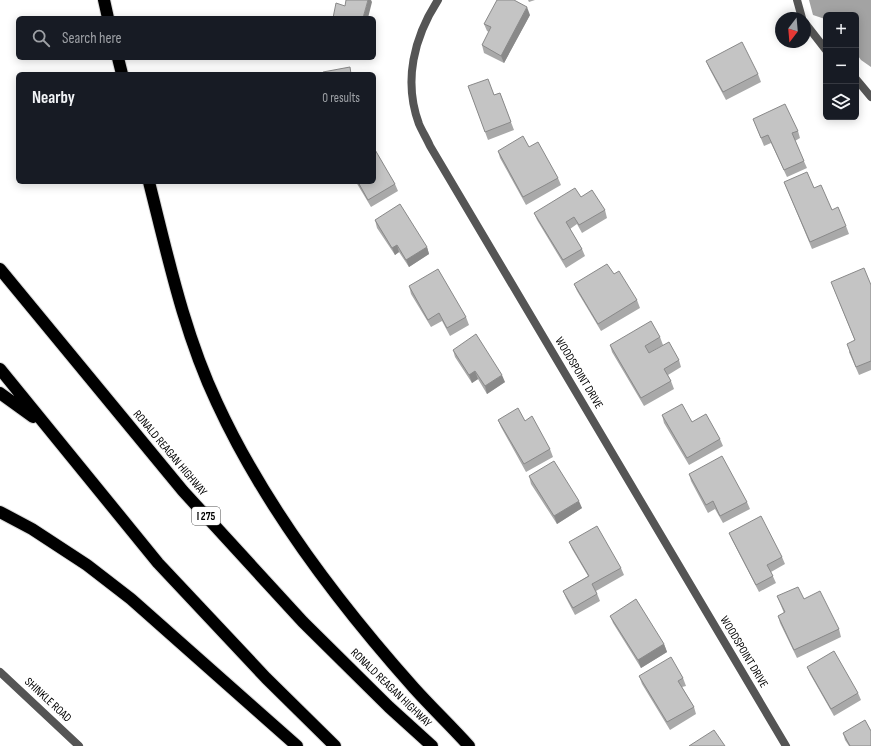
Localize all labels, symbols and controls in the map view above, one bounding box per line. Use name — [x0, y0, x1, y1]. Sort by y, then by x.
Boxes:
north arrow — [775, 12, 811, 48]
map controls — [823, 12, 859, 120]
button: + — [823, 12, 859, 48]
search box — [16, 16, 376, 60]
icon: search — [30, 27, 52, 49]
text: Search here — [62, 29, 122, 48]
button: − — [823, 48, 859, 84]
button: layers — [823, 84, 859, 120]
text: Nearby — [32, 88, 75, 108]
text: 0 results — [322, 90, 360, 106]
street label: WOODSPOINT DRIVE — [552, 334, 606, 412]
street label: RONALD REAGAN HIGHWAY — [130, 407, 210, 499]
road number: I 275 — [192, 507, 220, 525]
street label: WOODSPOINT DRIVE — [717, 613, 771, 691]
street label: RONALD REAGAN HIGHWAY — [347, 645, 435, 731]
street label: SHINKLE ROAD — [21, 674, 75, 726]

